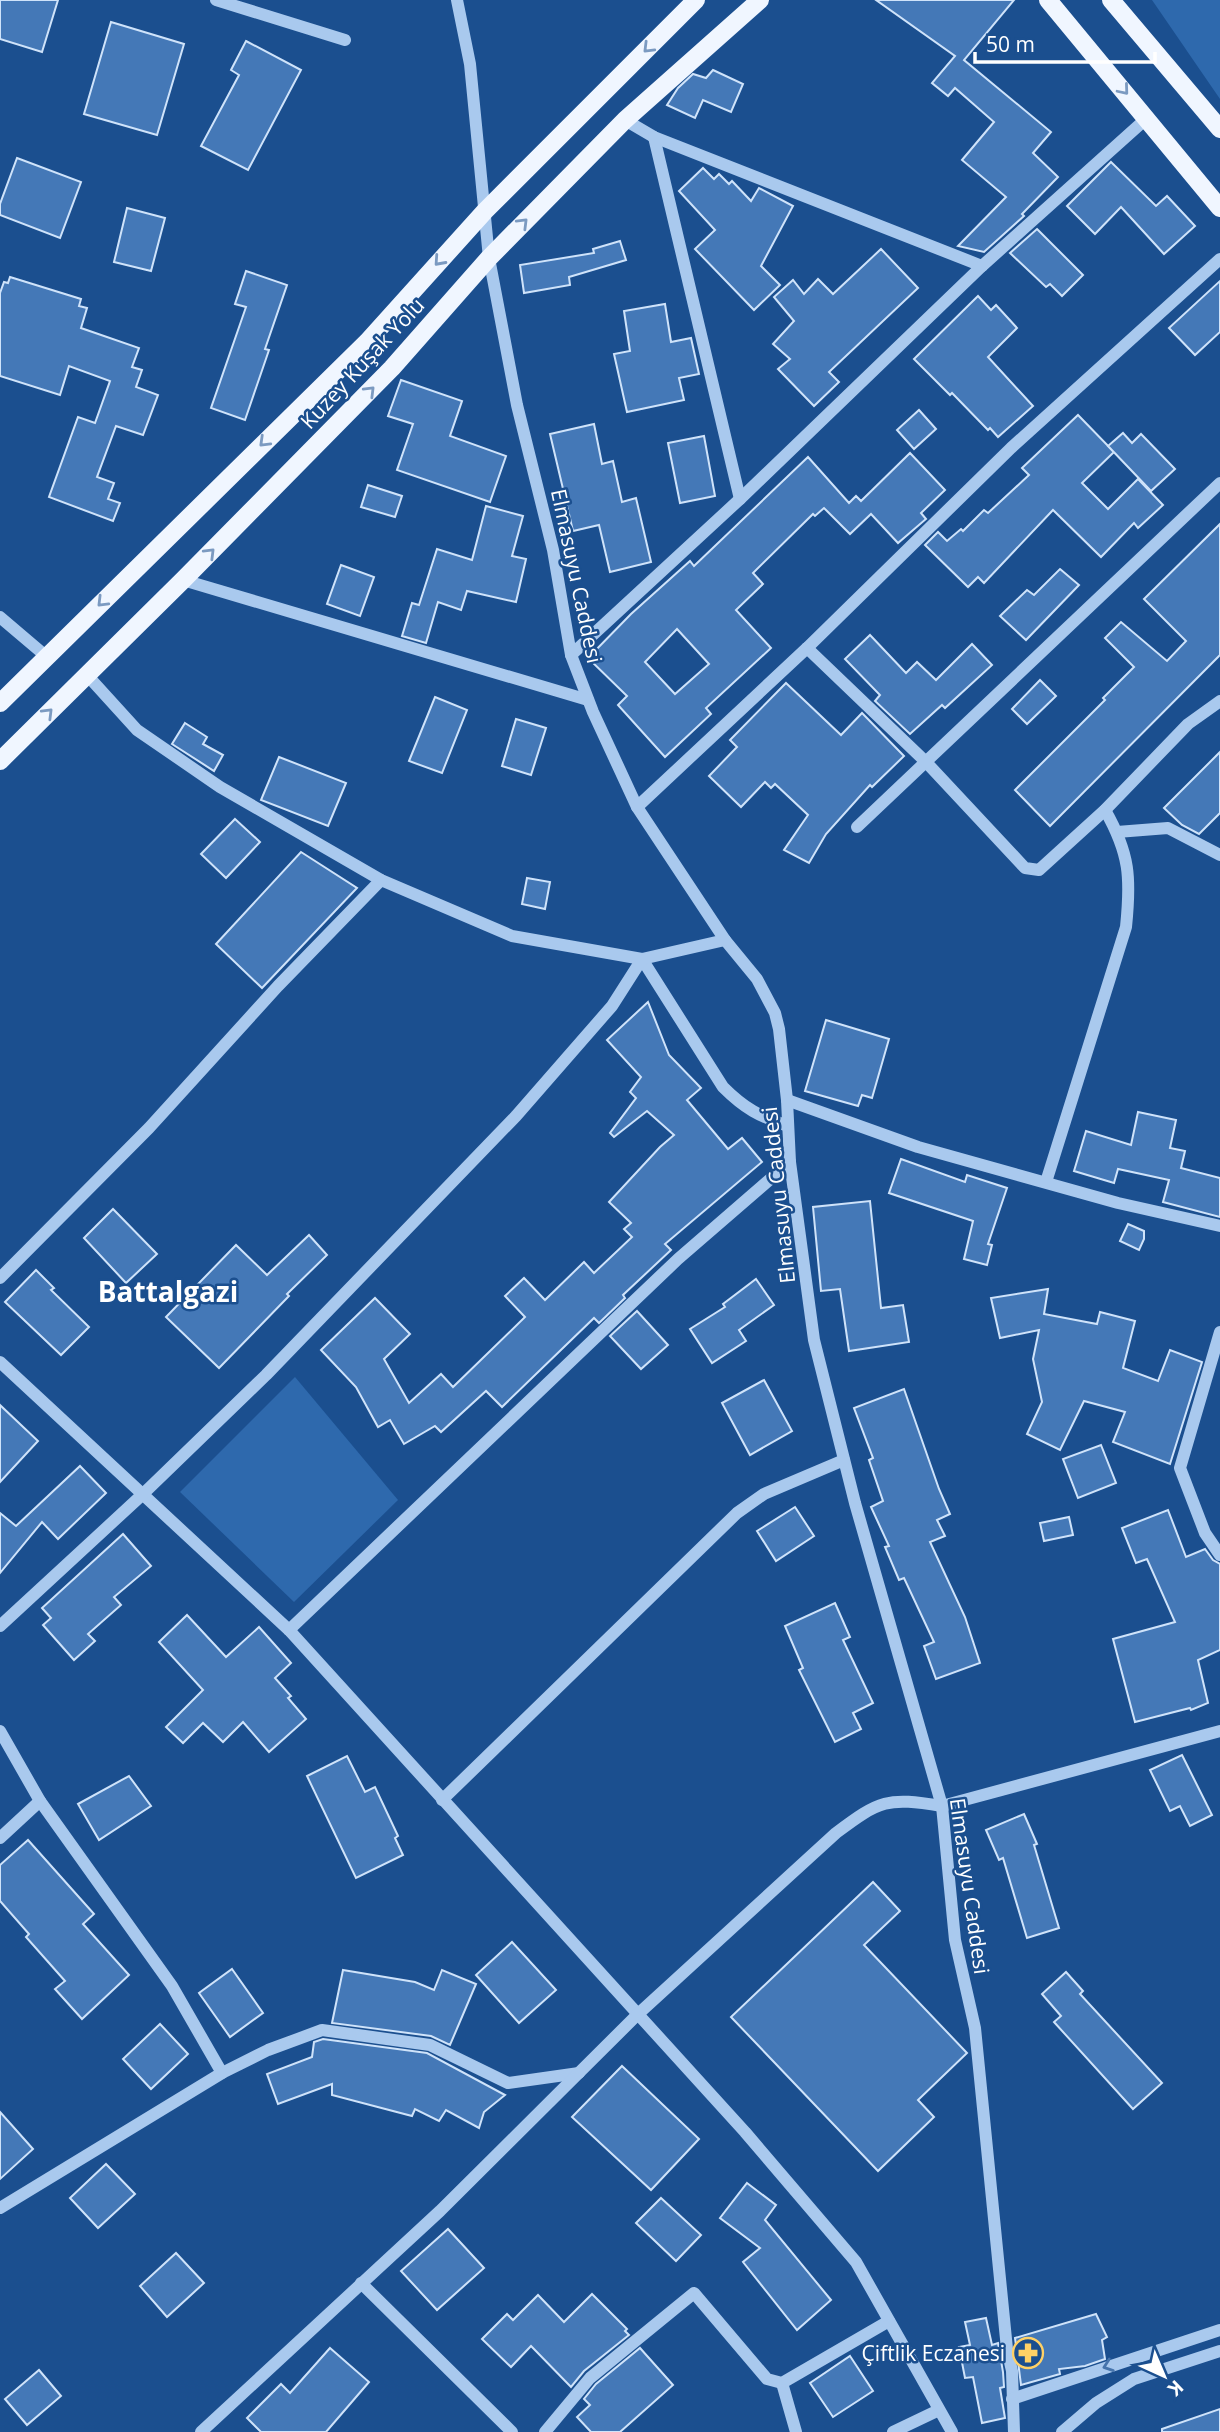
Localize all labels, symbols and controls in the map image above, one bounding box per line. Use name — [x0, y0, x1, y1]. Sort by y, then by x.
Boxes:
scale bar — [975, 21, 1155, 65]
text: 50 m — [986, 30, 1035, 58]
one-way arrow — [643, 40, 656, 53]
one-way arrow — [1115, 82, 1128, 95]
one-way arrow — [515, 218, 528, 231]
one-way arrow — [435, 253, 447, 266]
street label: Kuzey Kuşak Yolu — [294, 291, 430, 435]
one-way arrow — [361, 386, 374, 399]
one-way arrow — [259, 434, 272, 447]
street label: Elmasuyu Caddesi — [545, 486, 609, 666]
one-way arrow — [202, 548, 215, 561]
one-way arrow — [98, 594, 110, 606]
one-way arrow — [40, 708, 53, 721]
street label: Elmasuyu Caddesi — [755, 1105, 801, 1285]
district label: Battalgazi — [98, 1272, 238, 1310]
street label: Elmasuyu Caddesi — [944, 1796, 996, 1976]
pharmacy icon: Çiftlik Eczanesi — [1011, 2336, 1045, 2370]
place label: Çiftlik Eczanesi — [862, 2339, 1005, 2367]
north arrow — [1129, 2341, 1199, 2411]
one-way arrow — [1103, 2358, 1115, 2372]
text: K — [1162, 2374, 1189, 2402]

